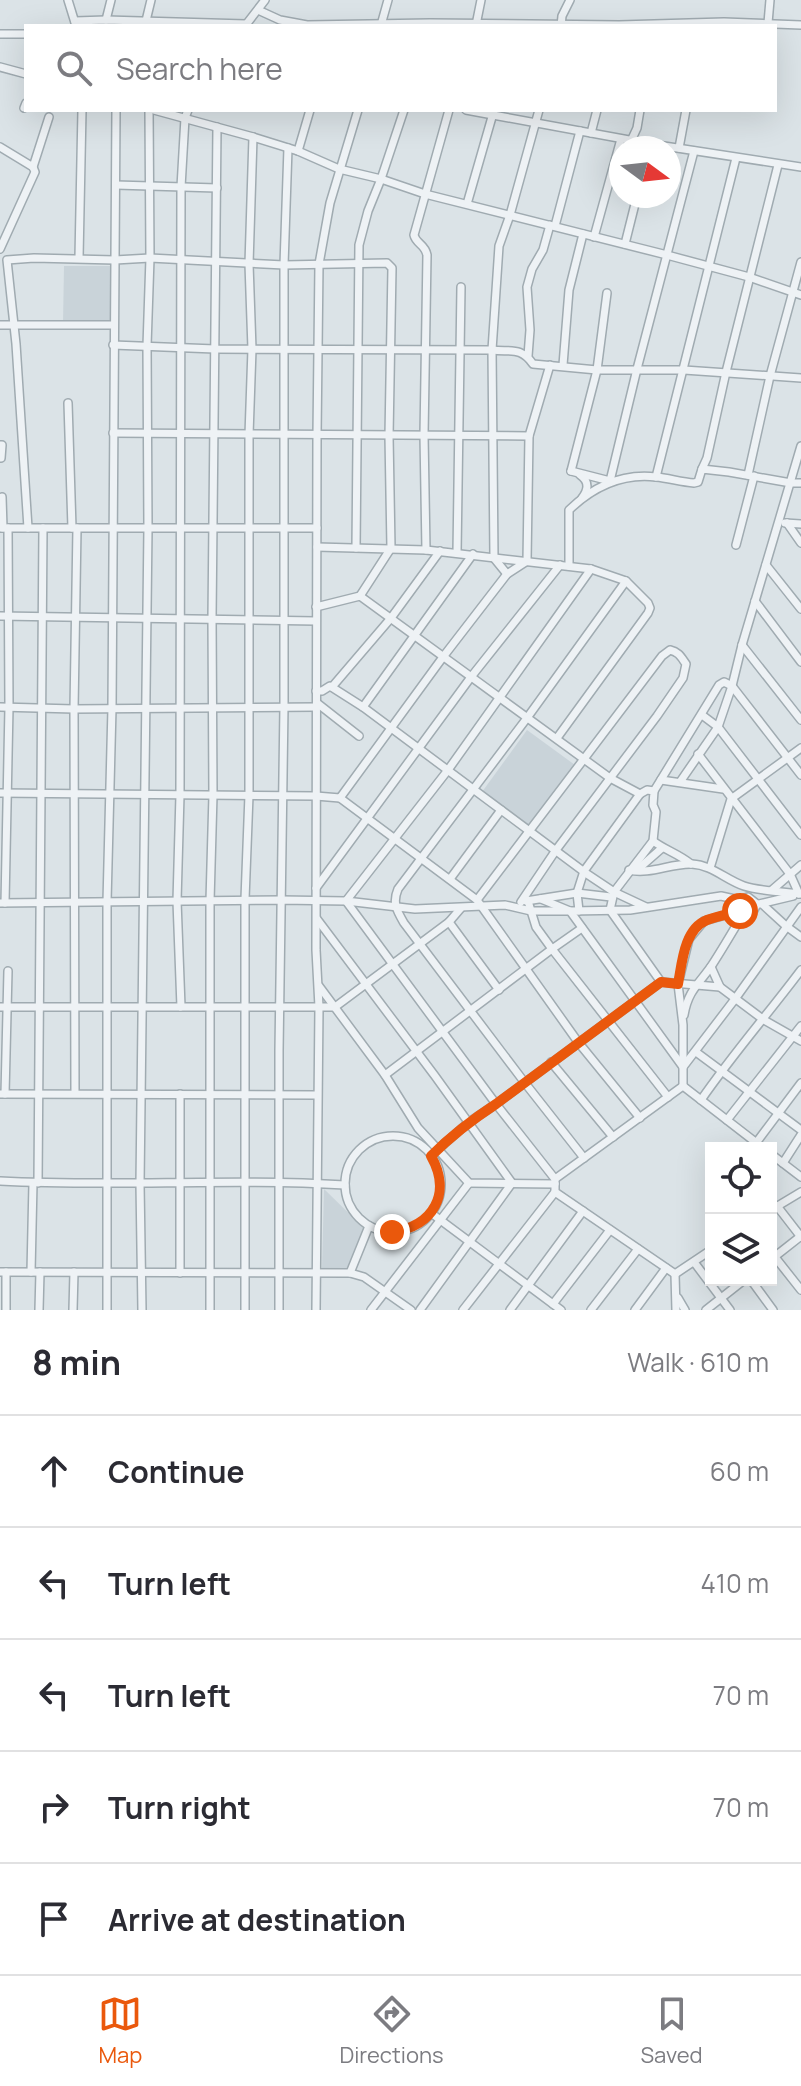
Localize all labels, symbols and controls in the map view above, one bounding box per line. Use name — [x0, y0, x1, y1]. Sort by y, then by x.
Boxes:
search box — [24, 24, 777, 112]
icon: search — [52, 46, 96, 90]
text: Search here — [116, 48, 283, 89]
north arrow — [609, 136, 681, 208]
route start — [722, 893, 758, 929]
map controls — [705, 1142, 777, 1286]
button: locate — [705, 1142, 777, 1214]
route end — [374, 1214, 410, 1250]
button: layers — [705, 1214, 777, 1286]
text: 8 min — [32, 1339, 121, 1385]
text: Walk · 610 m — [627, 1344, 769, 1380]
icon: ahead — [32, 1449, 76, 1493]
text: Continue — [108, 1451, 244, 1492]
text: 60 m — [710, 1453, 769, 1489]
icon: left — [32, 1561, 76, 1605]
text: Turn left — [108, 1563, 231, 1604]
text: 410 m — [700, 1565, 769, 1601]
icon: left — [32, 1673, 76, 1717]
text: Turn left — [108, 1675, 231, 1716]
text: 70 m — [713, 1677, 769, 1713]
icon: right — [32, 1785, 76, 1829]
text: Turn right — [108, 1787, 251, 1828]
text: 70 m — [713, 1789, 769, 1825]
icon: arrive — [32, 1897, 76, 1941]
text: Arrive at destination — [108, 1899, 406, 1940]
tab: Map — [98, 1992, 142, 2070]
tab: Directions — [339, 1992, 444, 2070]
tab: Saved — [641, 1992, 703, 2070]

